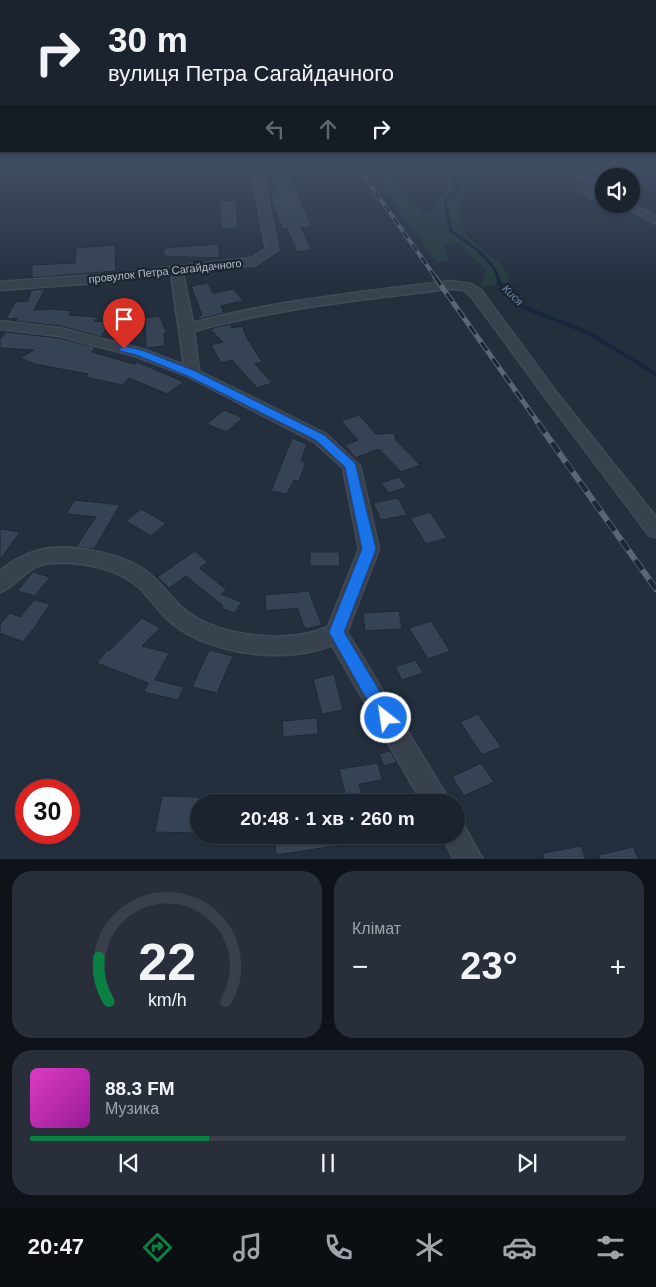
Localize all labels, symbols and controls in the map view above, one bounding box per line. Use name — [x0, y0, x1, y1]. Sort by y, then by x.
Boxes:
icon: right — [25, 20, 90, 85]
text: 30 m — [108, 20, 188, 59]
text: вулиця Петра Сагайдачного — [108, 61, 394, 86]
icon: left — [261, 115, 289, 143]
icon: ahead — [314, 115, 342, 143]
icon: right — [367, 115, 395, 143]
map controls — [595, 168, 640, 213]
button: sound — [595, 168, 640, 213]
street label: провулок Петра Сагайдачного — [88, 257, 242, 285]
water label: Кися — [500, 282, 526, 308]
pin — [103, 298, 145, 349]
icon: arrive — [110, 305, 138, 333]
position arrow — [359, 691, 411, 743]
speed limit sign: 30 — [15, 779, 80, 844]
text: 20:48 · 1 хв · 260 m — [240, 808, 415, 829]
text: Клімат — [352, 920, 401, 937]
text: 22 — [138, 933, 196, 991]
text: 23° — [460, 945, 518, 987]
text: − — [352, 951, 368, 982]
text: + — [610, 951, 626, 982]
text: km/h — [148, 990, 186, 1010]
text: 88.3 FM — [105, 1078, 175, 1099]
text: Музика — [105, 1100, 159, 1117]
icon: previous — [115, 1149, 143, 1177]
icon: pause — [314, 1149, 342, 1177]
icon: next — [513, 1149, 541, 1177]
icon: directions — [140, 1230, 175, 1265]
icon: music — [230, 1230, 265, 1265]
icon: phone — [321, 1230, 356, 1265]
icon: climate — [412, 1230, 447, 1265]
icon: car — [502, 1230, 537, 1265]
icon: filters — [593, 1230, 628, 1265]
text: 20:47 — [28, 1234, 84, 1259]

